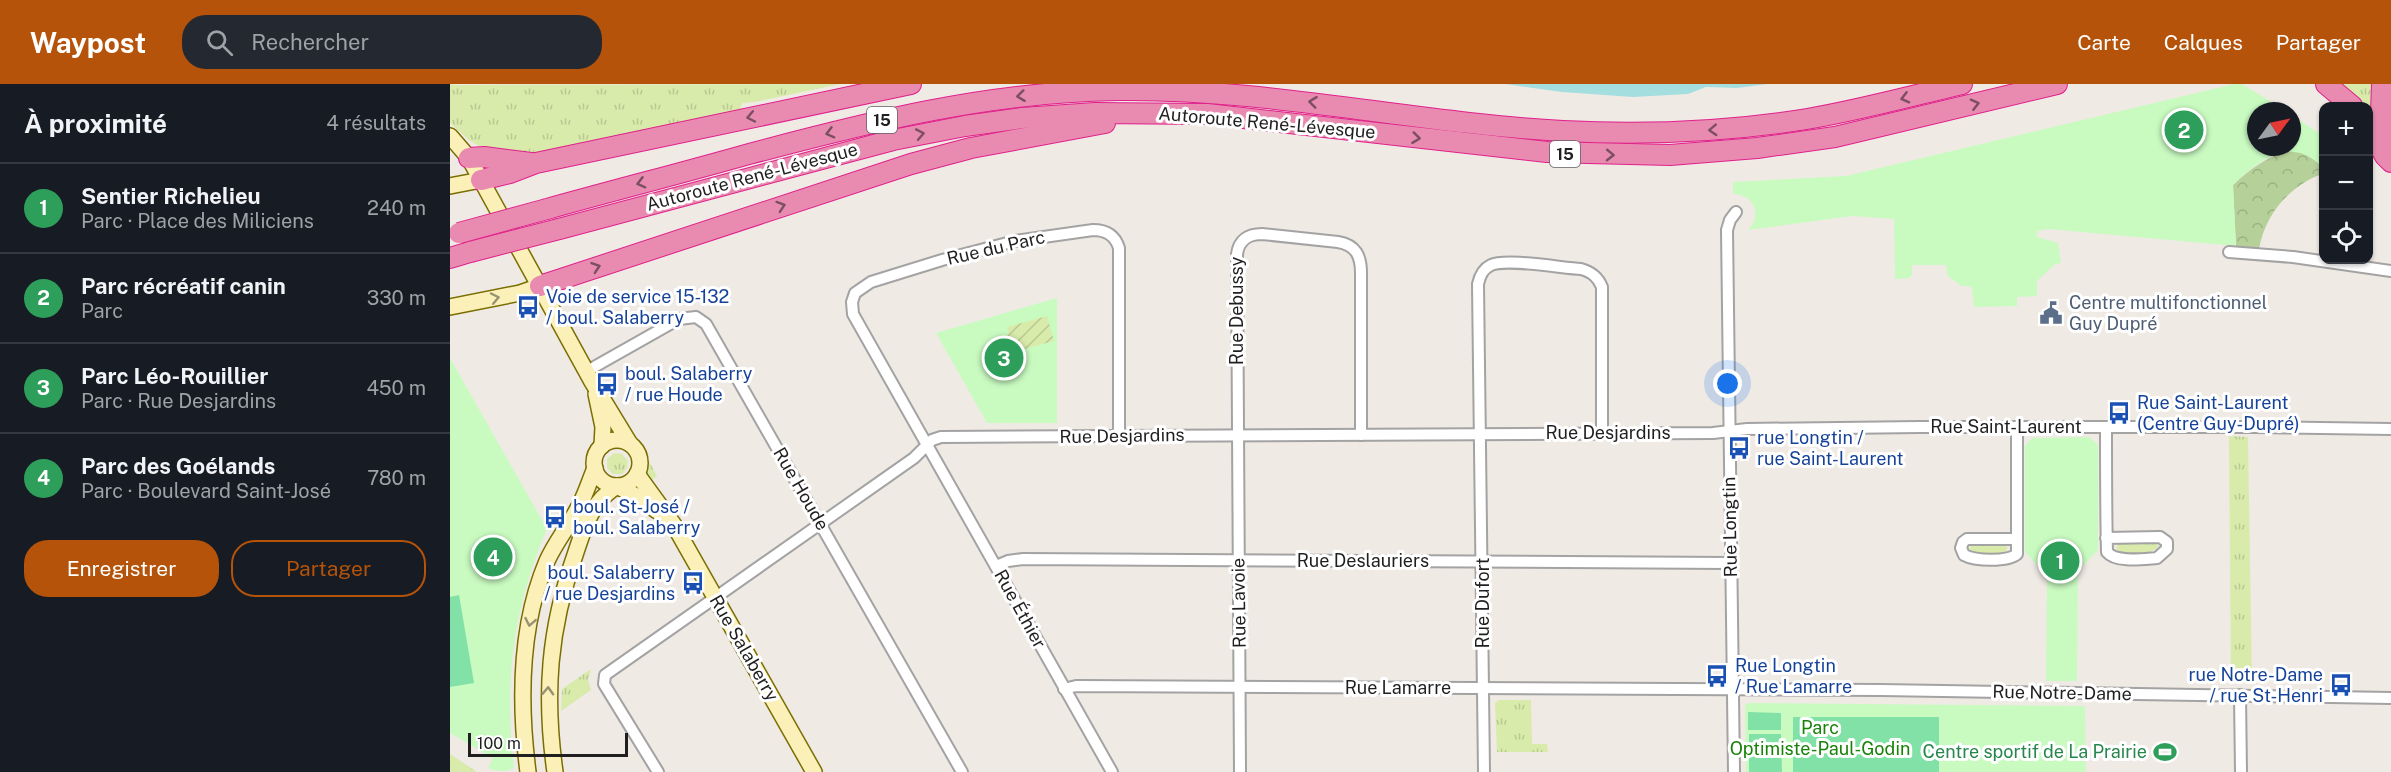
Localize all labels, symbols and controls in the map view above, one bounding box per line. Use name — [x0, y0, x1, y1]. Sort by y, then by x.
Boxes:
search box — [182, 15, 602, 69]
text: Waypost — [30, 26, 146, 59]
icon: search — [203, 26, 236, 59]
text: Rechercher — [251, 29, 369, 55]
text: Carte — [2077, 30, 2131, 55]
text: Calques — [2164, 30, 2243, 55]
text: Partager — [2276, 30, 2361, 55]
one-way arrow — [1016, 89, 1025, 102]
one-way arrow — [1901, 90, 1911, 103]
one-way arrow — [1308, 97, 1317, 109]
one-way arrow — [1970, 99, 1980, 112]
north arrow — [2247, 102, 2301, 156]
map controls — [2319, 102, 2373, 264]
button: + — [2319, 102, 2373, 156]
street label: Autoroute René-Lévesque — [1158, 103, 1377, 142]
road number: 15 — [867, 107, 897, 133]
text: À proximité — [24, 108, 167, 139]
pin: 2 — [2164, 108, 2204, 152]
one-way arrow — [746, 110, 756, 123]
text: 4 résultats — [326, 111, 426, 135]
one-way arrow — [1709, 123, 1718, 136]
one-way arrow — [825, 126, 835, 138]
one-way arrow — [915, 128, 925, 141]
one-way arrow — [1411, 131, 1420, 143]
street label: Autoroute René-Lévesque — [644, 138, 860, 215]
road number: 15 — [1550, 141, 1580, 167]
one-way arrow — [1605, 149, 1614, 161]
button: − — [2319, 156, 2373, 210]
one-way arrow — [636, 176, 647, 188]
text: Sentier Richelieu — [81, 183, 261, 209]
text: 1 — [39, 196, 48, 220]
text: 240 m — [367, 196, 426, 220]
one-way arrow — [775, 200, 786, 213]
text: Parc · Place des Miliciens — [81, 209, 314, 233]
button: locate — [2319, 210, 2373, 264]
street label: Rue du Parc — [945, 226, 1047, 269]
street label: Rue Debussy — [1226, 256, 1247, 365]
one-way arrow — [590, 262, 601, 275]
text: Parc récréatif canin — [81, 273, 286, 299]
text: 2 — [37, 286, 50, 310]
text: 330 m — [367, 286, 426, 310]
place label: Voie de service 15-132 / boul. Salaberry — [546, 286, 729, 328]
one-way arrow — [490, 292, 500, 305]
place label: Centre multifonctionnel Guy Dupré — [2069, 292, 2267, 334]
bus stop icon: Voie de service 15-132 / boul. Salaberry — [515, 294, 541, 320]
text: Parc — [81, 299, 123, 323]
public building icon: Centre multifonctionnel Guy Dupré — [2038, 300, 2064, 326]
pin: 3 — [984, 336, 1024, 380]
text: Parc Léo-Rouillier — [81, 363, 268, 389]
place label: boul. Salaberry / rue Houde — [625, 363, 753, 405]
your location — [1713, 369, 1742, 398]
bus stop icon: boul. Salaberry / rue Houde — [594, 371, 620, 397]
text: 3 — [37, 376, 50, 400]
text: 450 m — [366, 376, 426, 400]
text: Parc · Rue Desjardins — [81, 389, 276, 413]
place label: Rue Saint-Laurent (Centre Guy-Dupré) — [2137, 392, 2300, 434]
bus stop icon: Rue Saint-Laurent (Centre Guy-Dupré) — [2106, 400, 2132, 426]
street label: Rue Saint-Laurent — [1930, 416, 2082, 437]
street label: Rue Desjardins — [1545, 422, 1671, 443]
street label: Rue Desjardins — [1059, 424, 1185, 447]
place label: rue Longtin / rue Saint-Laurent — [1757, 427, 1904, 469]
bus stop icon: rue Longtin / rue Saint-Laurent — [1726, 435, 1752, 461]
street label: Rue Houde — [769, 444, 834, 534]
text: Parc des Goélands — [81, 453, 275, 479]
text: 4 — [37, 466, 50, 490]
text: 780 m — [367, 466, 426, 490]
street label: Rue Longtin — [1718, 476, 1741, 578]
text: Parc · Boulevard Saint-José — [81, 479, 331, 503]
place label: boul. St-José / boul. Salaberry — [573, 496, 701, 538]
bus stop icon: boul. St-José / boul. Salaberry — [542, 504, 568, 530]
pin: 4 — [474, 534, 513, 580]
pin: 1 — [2040, 538, 2080, 584]
button: Enregistrer — [24, 540, 219, 597]
button: Partager — [231, 540, 426, 597]
street label: Rue Deslauriers — [1297, 550, 1429, 571]
street label: Rue Lavoie — [1227, 558, 1250, 648]
street label: Rue Dufort — [1472, 558, 1493, 648]
place label: boul. Salaberry / rue Desjardins — [544, 562, 675, 604]
street label: Rue Éthier — [990, 565, 1052, 652]
bus stop icon: boul. Salaberry / rue Desjardins — [680, 570, 706, 596]
street label: Rue Salaberry — [706, 591, 783, 705]
one-way arrow — [524, 616, 537, 626]
place label: Rue Longtin / Rue Lamarre — [1735, 655, 1852, 697]
bus stop icon: Rue Longtin / Rue Lamarre — [1704, 663, 1730, 689]
place label: rue Notre-Dame / rue St-Henri — [2189, 664, 2323, 706]
bus stop icon: rue Notre-Dame / rue St-Henri — [2328, 672, 2354, 698]
street label: Rue Lamarre — [1345, 677, 1451, 698]
street label: Rue Notre-Dame — [1992, 681, 2132, 704]
one-way arrow — [542, 686, 555, 695]
park label: Parc Optimiste-Paul-Godin — [1730, 717, 1910, 759]
scale bar — [468, 730, 628, 758]
text: 100 m — [477, 734, 521, 753]
sports icon: Centre sportif de La Prairie — [2152, 739, 2178, 765]
place label: Centre sportif de La Prairie — [1923, 741, 2147, 762]

